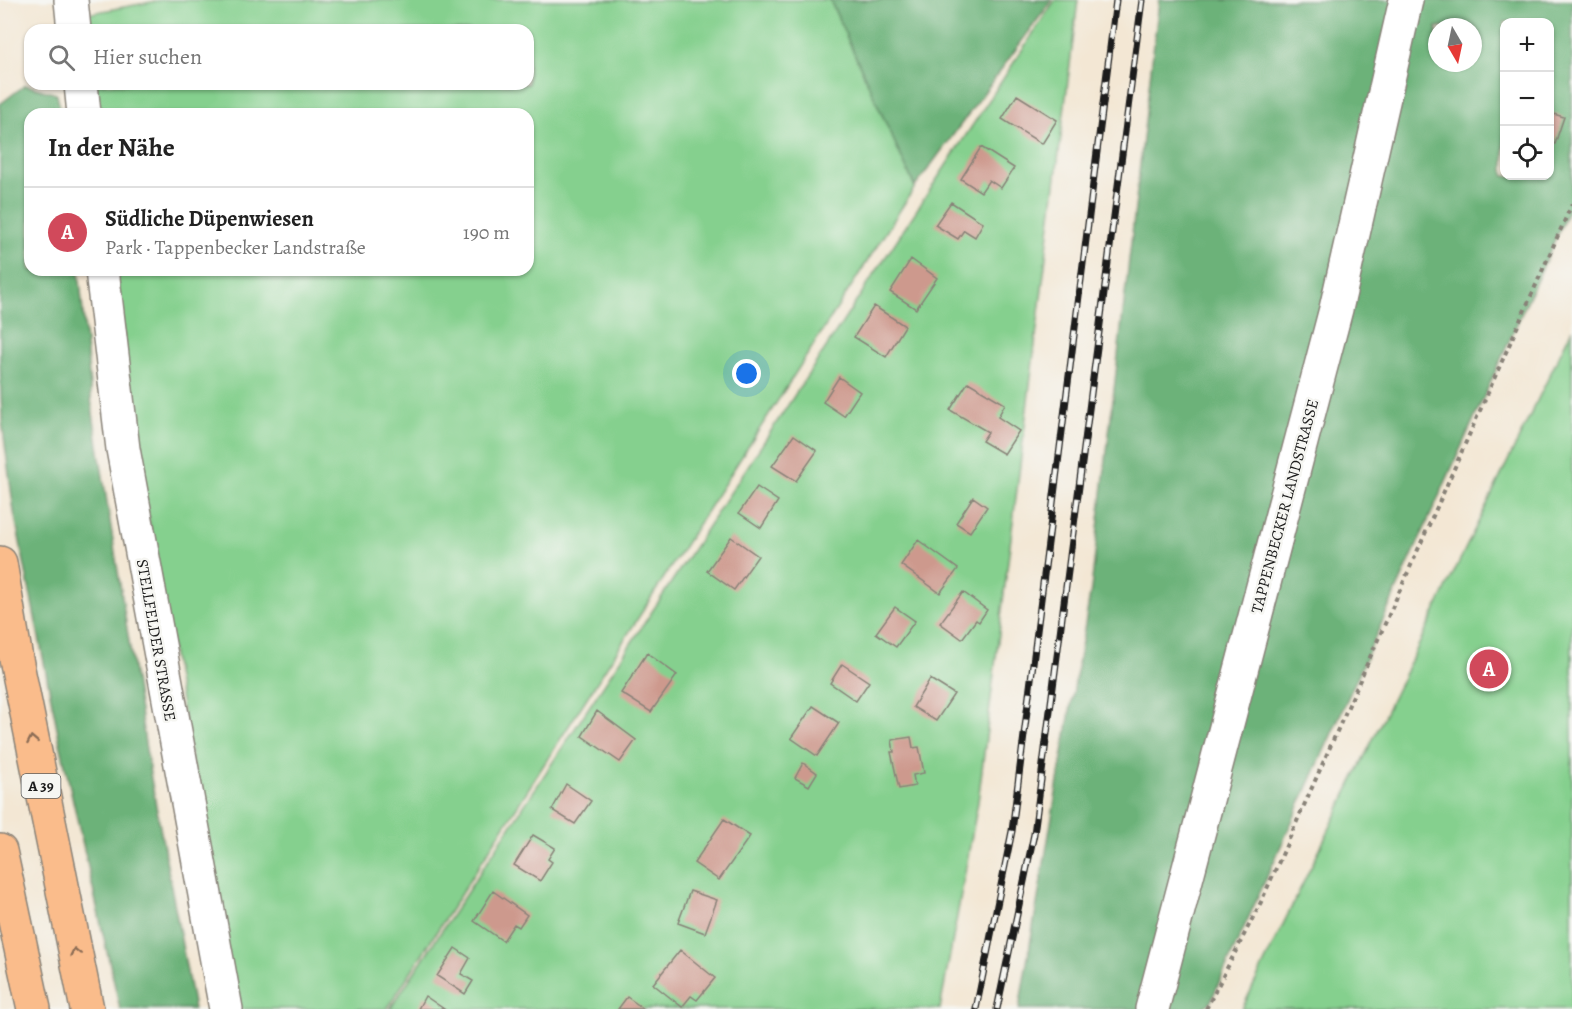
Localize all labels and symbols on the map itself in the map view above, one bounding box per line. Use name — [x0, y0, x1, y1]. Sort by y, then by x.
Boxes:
north arrow — [1428, 18, 1482, 72]
your location — [732, 359, 761, 388]
street label: TAPPENBECKER LANDSTRASSE — [1246, 397, 1324, 616]
street label: STELLFELDER STRASSE — [131, 557, 181, 723]
pin: A — [1470, 646, 1508, 692]
one-way arrow — [26, 735, 39, 745]
road number: A 39 — [22, 774, 60, 798]
one-way arrow — [70, 947, 83, 957]

